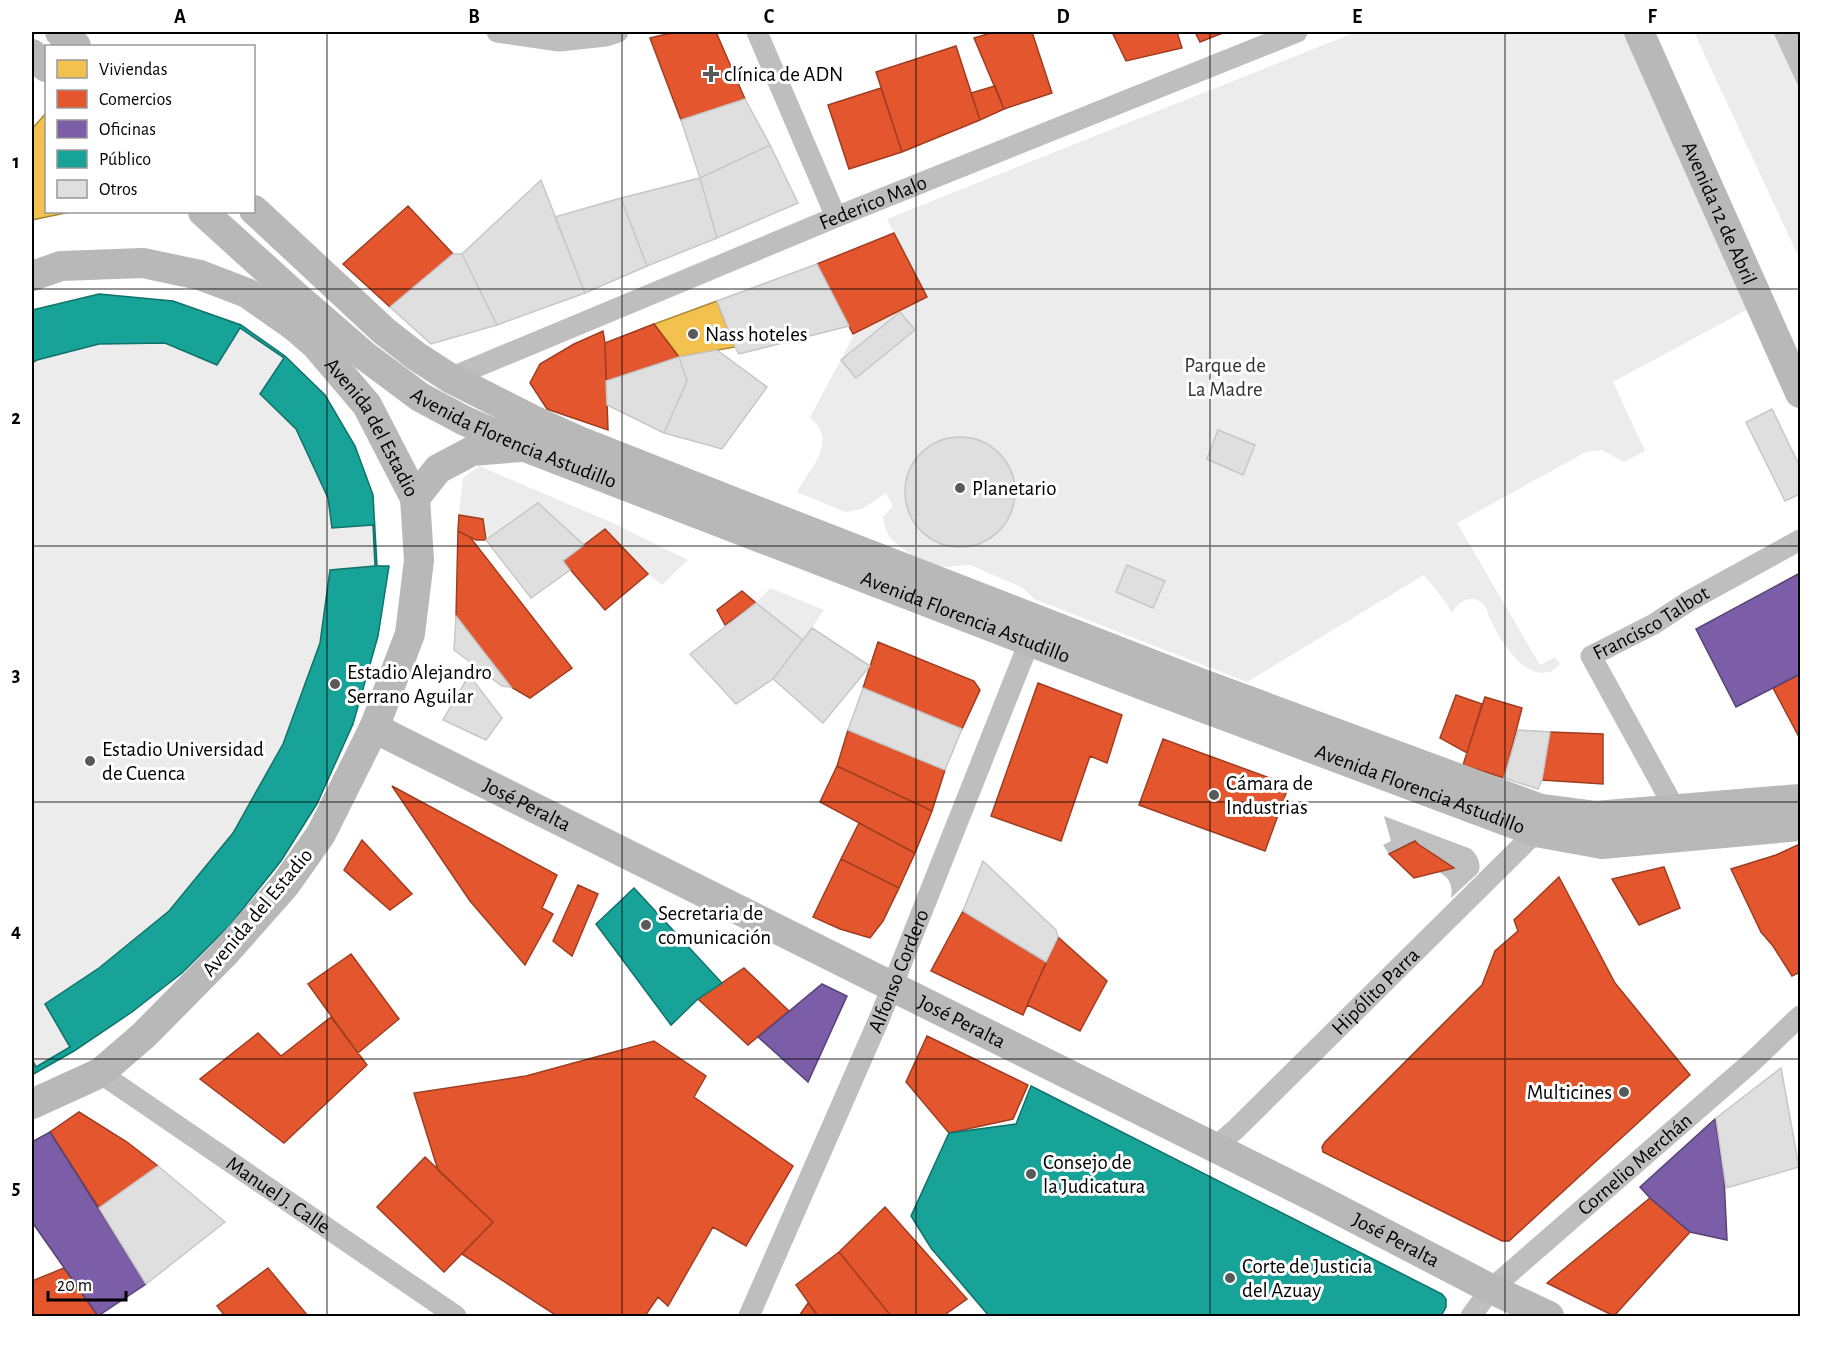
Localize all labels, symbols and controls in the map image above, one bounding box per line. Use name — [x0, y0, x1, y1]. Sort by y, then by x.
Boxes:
text: A — [174, 7, 186, 27]
text: B — [468, 7, 480, 27]
text: C — [764, 7, 775, 27]
text: D — [1056, 7, 1070, 27]
text: E — [1352, 7, 1362, 27]
text: F — [1647, 7, 1657, 27]
legend — [45, 45, 255, 213]
text: Viviendas — [99, 61, 167, 79]
place label: clínica de ADN — [724, 64, 843, 85]
marker: clínica de ADN — [702, 65, 720, 83]
text: Comercios — [99, 91, 172, 109]
text: Oficinas — [99, 121, 156, 139]
street label: Avenida 12 de Abril — [1678, 138, 1760, 288]
text: Público — [99, 151, 151, 169]
text: 1 — [12, 152, 20, 172]
street label: Federico Malo — [816, 172, 930, 234]
text: Otros — [99, 181, 137, 199]
place label: Nass hoteles — [705, 324, 808, 345]
marker: Nass hoteles — [686, 327, 700, 341]
street label: Avenida del Estadio — [321, 354, 422, 500]
park label: Parque de La Madre — [1184, 355, 1266, 400]
street label: Avenida Florencia Astudillo — [407, 384, 619, 492]
text: 2 — [11, 408, 21, 428]
place label: Planetario — [972, 478, 1056, 499]
marker: Planetario — [953, 481, 967, 495]
street label: Avenida Florencia Astudillo — [858, 568, 1073, 667]
street label: Francisco Talbot — [1590, 582, 1713, 664]
place label: Estadio Alejandro Serrano Aguilar — [347, 662, 492, 707]
text: 3 — [12, 665, 20, 685]
marker: Estadio Alejandro Serrano Aguilar — [328, 677, 342, 691]
place label: Estadio Universidad de Cuenca — [102, 739, 264, 784]
street label: Avenida Florencia Astudillo — [1312, 740, 1528, 838]
marker: Estadio Universidad de Cuenca — [83, 754, 97, 768]
place label: Cámara de Industrias — [1226, 773, 1313, 818]
street label: José Peralta — [480, 774, 574, 836]
marker: Cámara de Industrias — [1207, 788, 1221, 802]
street label: Avenida del Estadio — [198, 844, 317, 980]
place label: Secretaria de comunicación — [658, 903, 771, 948]
street label: Alfonso Cordero — [864, 906, 933, 1036]
marker: Secretaria de comunicación — [639, 918, 653, 932]
text: 4 — [11, 921, 21, 941]
street label: Hipólito Parra — [1328, 944, 1424, 1039]
street label: José Peralta — [914, 991, 1009, 1052]
place label: Multicines — [1527, 1082, 1612, 1103]
marker: Multicines — [1617, 1085, 1631, 1099]
street label: Cornelio Merchán — [1574, 1109, 1696, 1220]
place label: Consejo de la Judicatura — [1043, 1152, 1146, 1197]
street label: Manuel J. Calle — [222, 1153, 334, 1238]
marker: Consejo de la Judicatura — [1024, 1167, 1038, 1181]
text: 5 — [12, 1178, 20, 1198]
street label: José Peralta — [1349, 1209, 1443, 1271]
place label: Corte de Justicia del Azuay — [1242, 1256, 1373, 1301]
scale bar — [48, 1264, 126, 1302]
marker: Corte de Justicia del Azuay — [1223, 1271, 1237, 1285]
text: 20 m — [57, 1277, 92, 1295]

